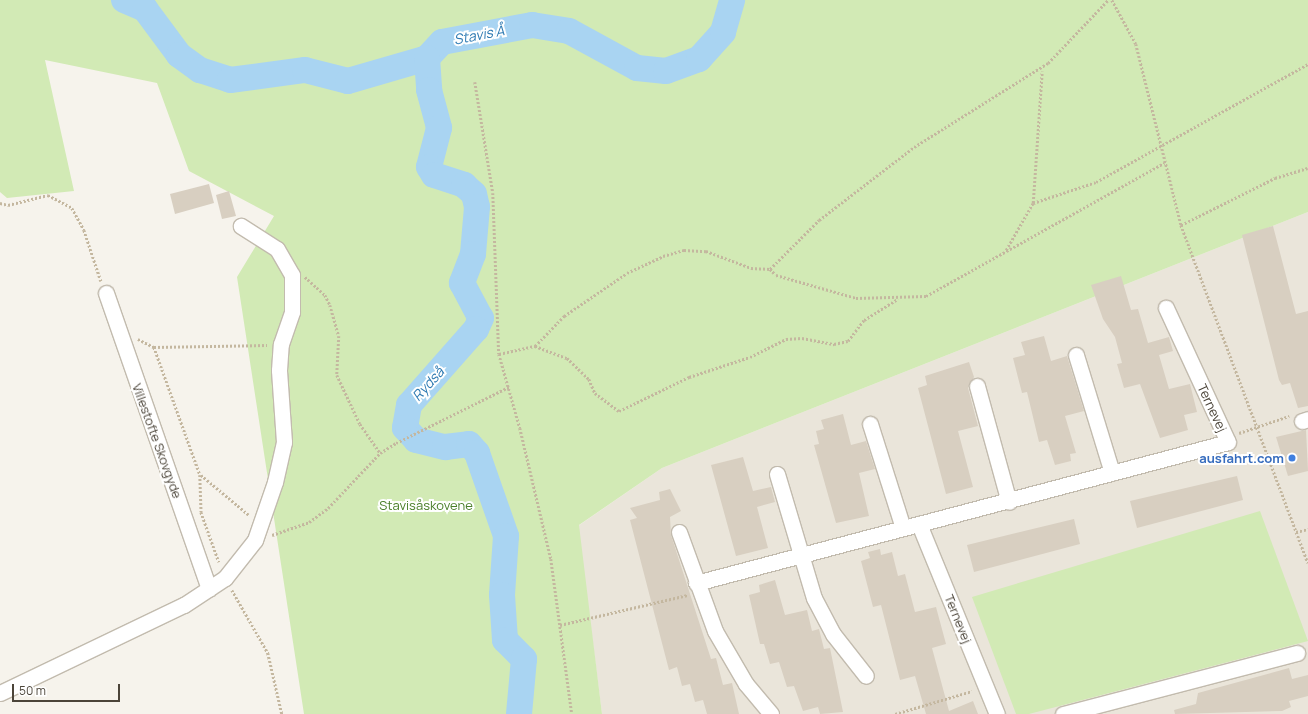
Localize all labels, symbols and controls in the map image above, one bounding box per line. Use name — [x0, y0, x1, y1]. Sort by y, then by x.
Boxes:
water label: Stavis Å — [452, 22, 506, 48]
water label: Rydså — [409, 364, 447, 404]
street label: Villestofte Skovgyde — [129, 381, 185, 501]
street label: Ternevej — [1194, 381, 1230, 435]
place label: ausfahrt.com — [1199, 450, 1284, 466]
marker: ausfahrt.com — [1287, 453, 1297, 463]
park label: Stavisåskovene — [379, 497, 473, 513]
street label: Ternevej — [941, 592, 975, 646]
scale bar — [14, 676, 122, 702]
text: 50 m — [19, 682, 46, 699]

